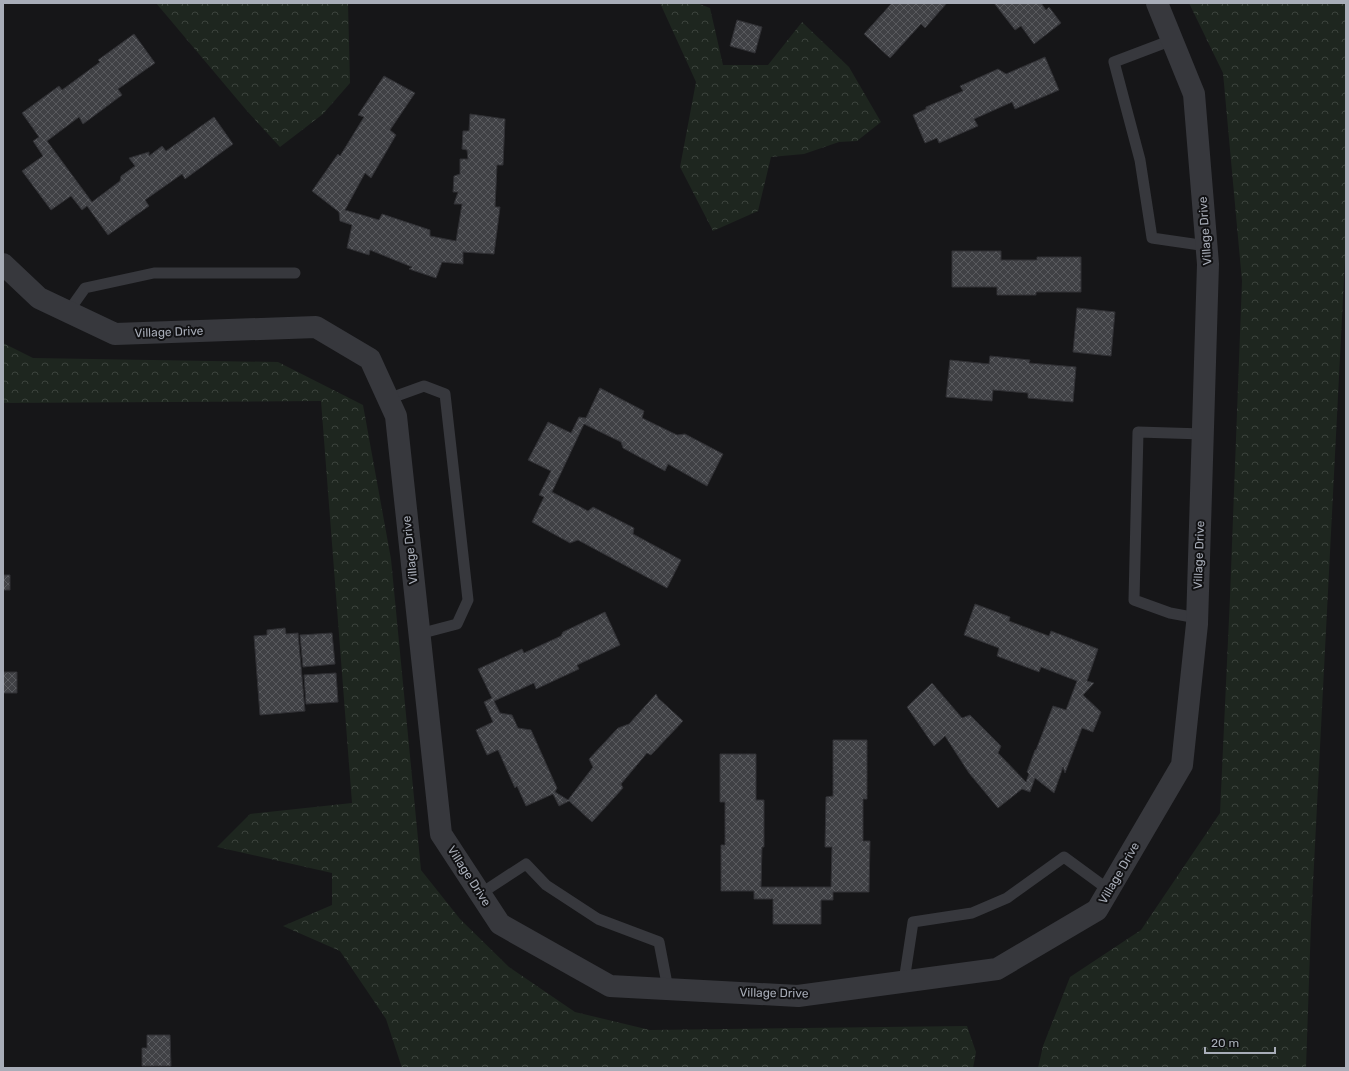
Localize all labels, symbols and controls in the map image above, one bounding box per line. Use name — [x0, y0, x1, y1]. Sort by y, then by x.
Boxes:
street label: Village Drive — [1196, 196, 1214, 266]
street label: Village Drive — [134, 324, 204, 340]
street label: Village Drive — [399, 515, 421, 585]
street label: Village Drive — [1191, 520, 1207, 590]
street label: Village Drive — [1096, 839, 1142, 906]
street label: Village Drive — [444, 843, 494, 909]
street label: Village Drive — [739, 985, 809, 1001]
scale bar — [1205, 1029, 1275, 1055]
text: 20 m — [1211, 1036, 1239, 1050]

